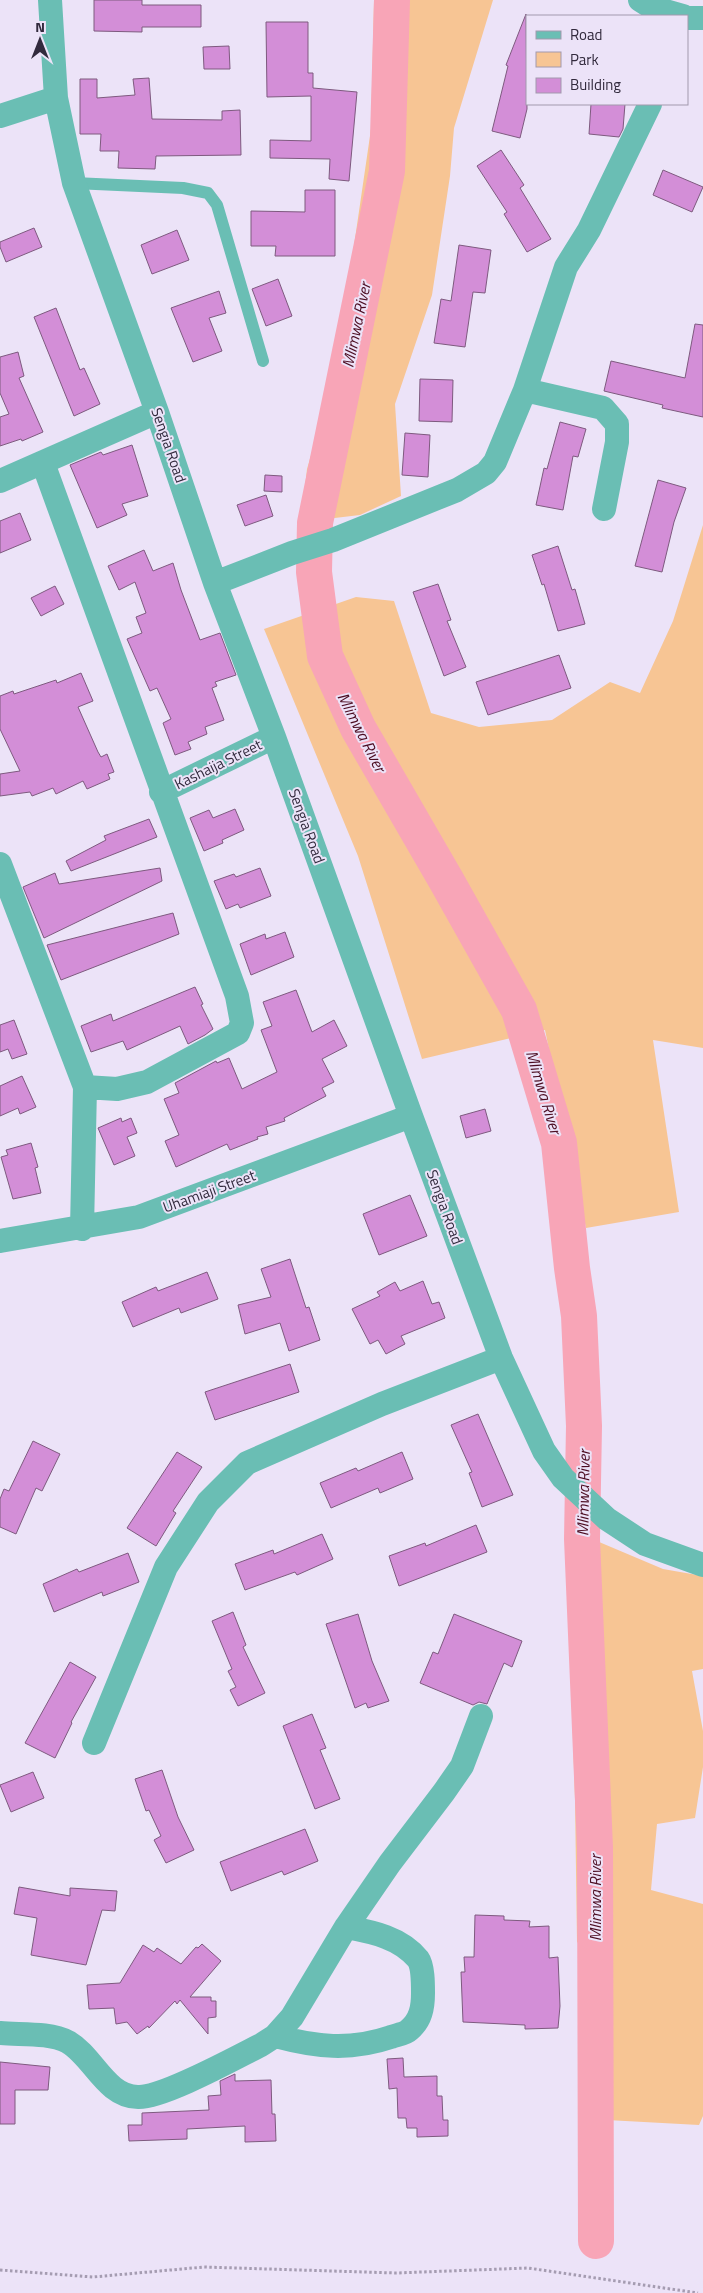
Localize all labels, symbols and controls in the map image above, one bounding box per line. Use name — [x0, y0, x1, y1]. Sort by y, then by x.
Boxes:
north arrow — [15, 15, 65, 65]
legend — [526, 15, 688, 105]
text: N — [35, 16, 45, 37]
text: Road — [570, 23, 602, 46]
text: Park — [570, 48, 599, 71]
text: Building — [570, 73, 621, 96]
water label: Mlimwa River — [335, 278, 377, 370]
street label: Sengia Road — [145, 404, 193, 486]
water label: Mlimwa River — [332, 688, 393, 778]
street label: Kashaija Street — [170, 733, 266, 795]
street label: Sengia Road — [283, 785, 331, 867]
water label: Mlimwa River — [520, 1047, 569, 1139]
street label: Uhamiaji Street — [159, 1163, 259, 1218]
street label: Sengia Road — [421, 1166, 469, 1248]
water label: Mlimwa River — [570, 1448, 596, 1536]
water label: Mlimwa River — [583, 1853, 607, 1941]

